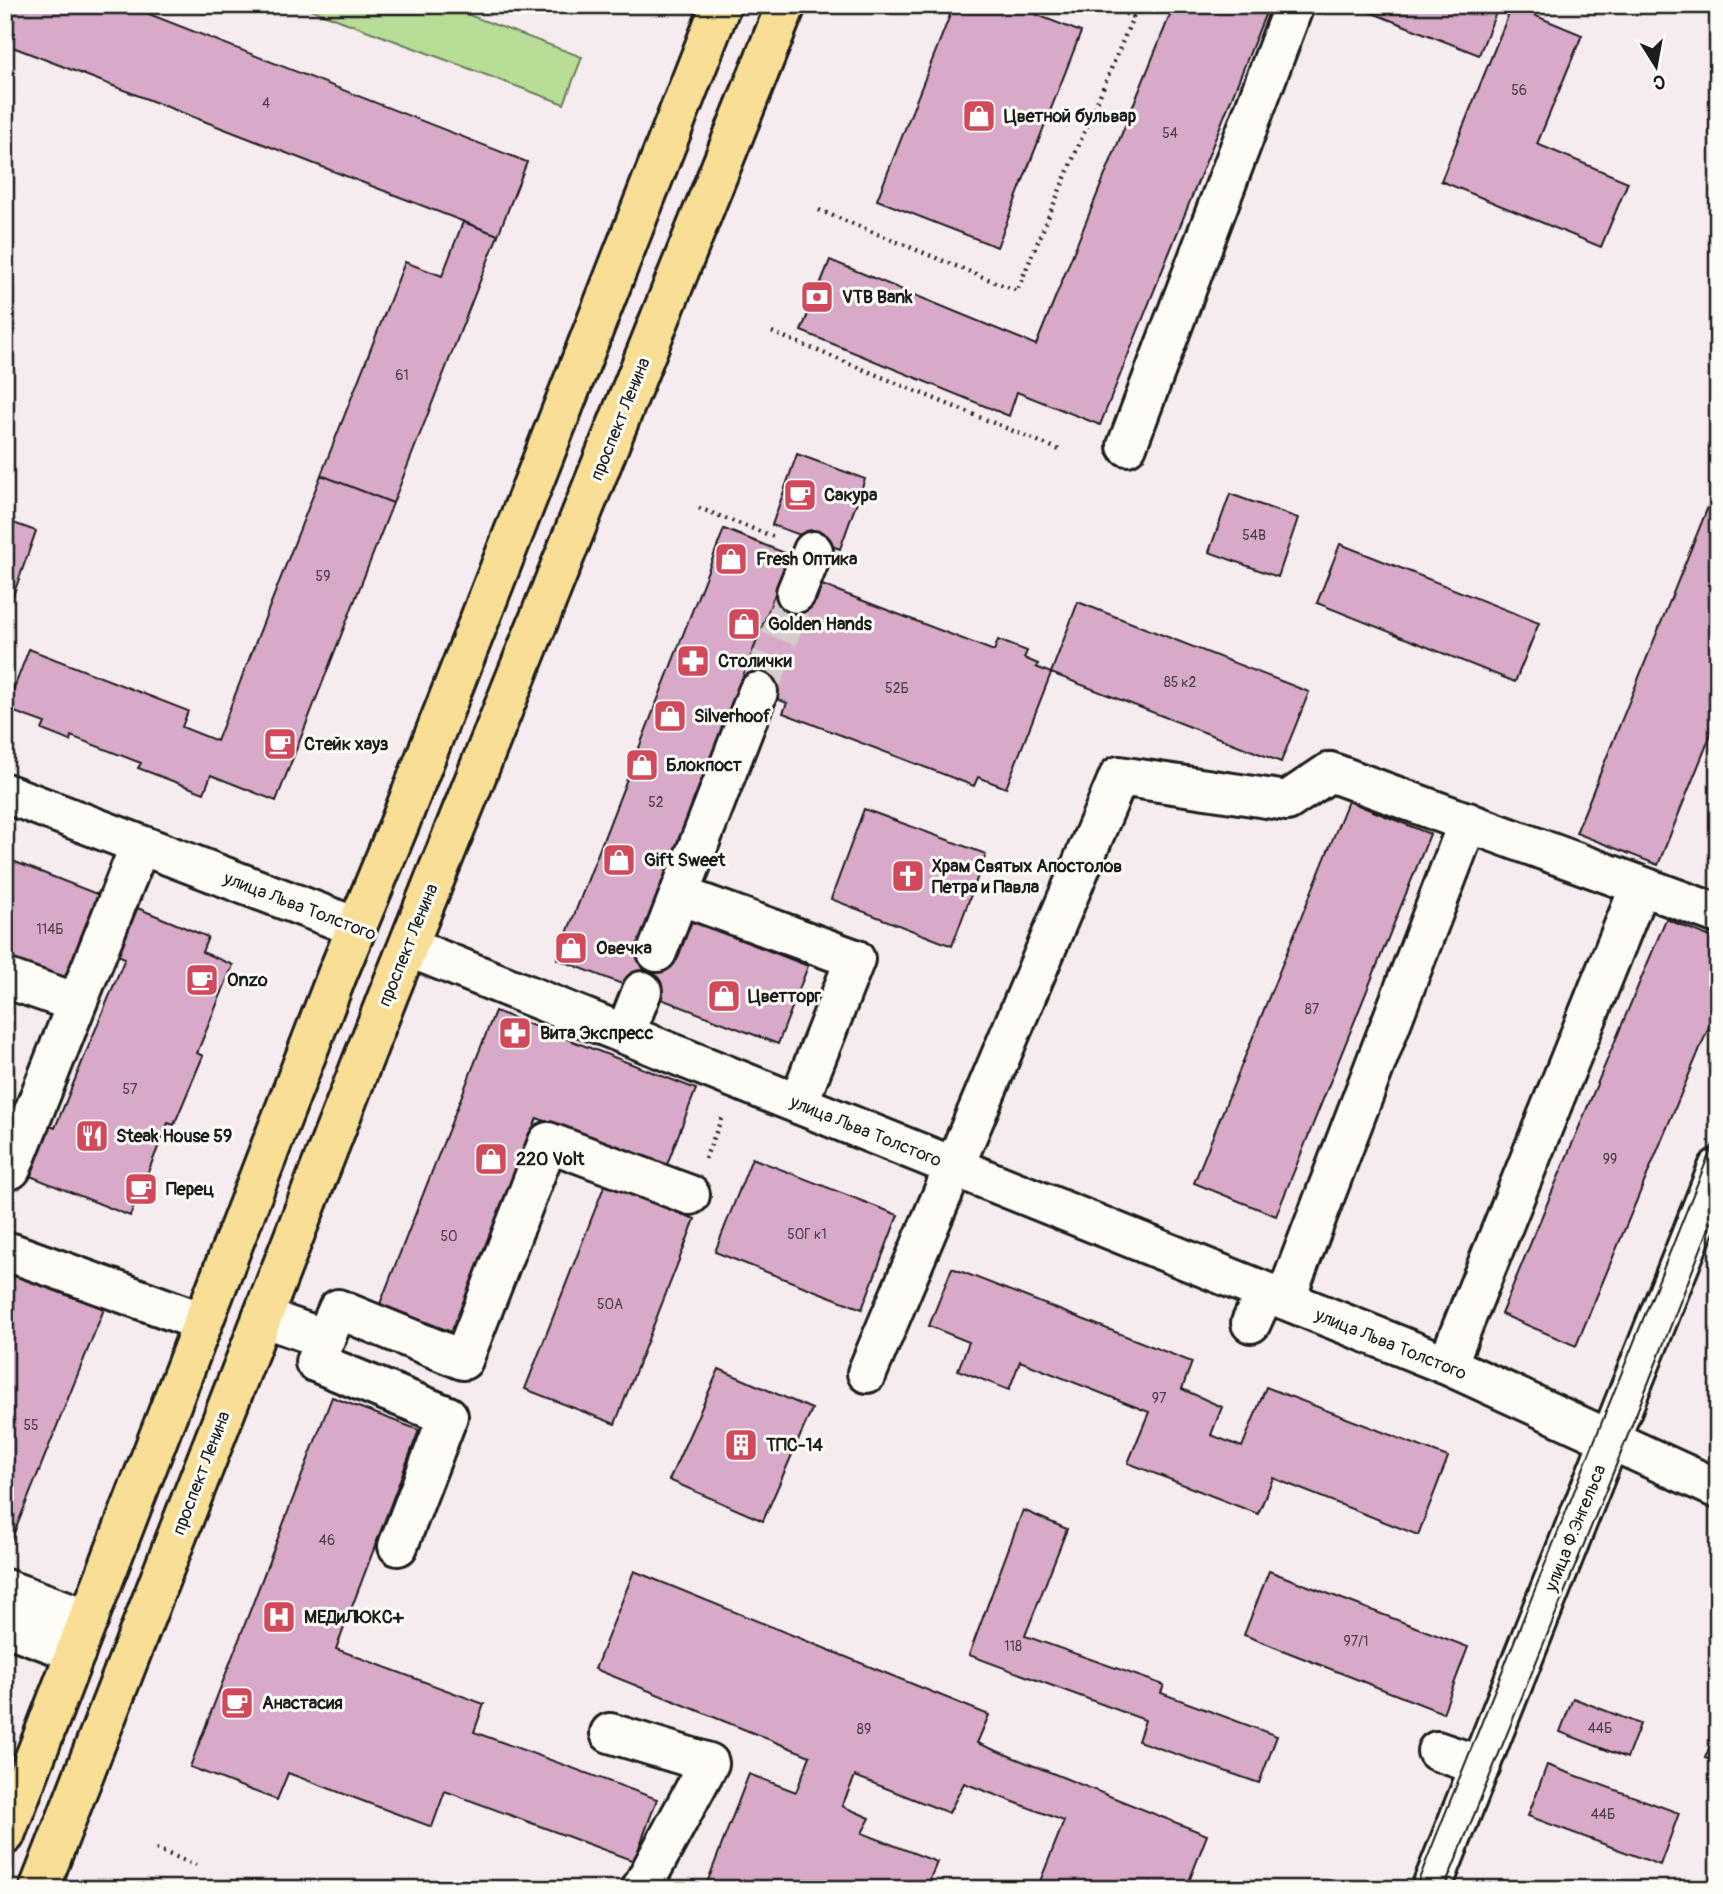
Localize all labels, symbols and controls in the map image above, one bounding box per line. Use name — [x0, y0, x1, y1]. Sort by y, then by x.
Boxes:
north arrow — [1622, 32, 1692, 102]
text: С — [1651, 69, 1667, 95]
house number: 56 — [1511, 82, 1527, 99]
house number: 4 — [262, 95, 270, 112]
shop icon: Цветной бульвар — [960, 97, 998, 135]
place label: Цветной бульвар — [1004, 105, 1137, 128]
house number: 54 — [1162, 125, 1178, 142]
bank icon: VTB Bank — [798, 278, 836, 316]
place label: VTB Bank — [842, 286, 913, 309]
street label: проспект Ленина — [585, 354, 656, 484]
house number: 61 — [395, 367, 409, 384]
cafe icon: Сакура — [781, 476, 819, 514]
place label: Сакура — [824, 484, 878, 507]
house number: 54В — [1242, 527, 1266, 544]
shop icon: Fresh Оптика — [712, 540, 750, 578]
place label: Fresh Оптика — [756, 548, 858, 571]
house number: 59 — [316, 568, 330, 585]
shop icon: Golden Hands — [725, 605, 763, 643]
place label: Golden Hands — [768, 613, 873, 636]
pharmacy icon: Столички — [674, 642, 712, 680]
place label: Столички — [718, 650, 792, 673]
house number: 85 к2 — [1164, 674, 1197, 691]
house number: 52Б — [885, 680, 909, 697]
shop icon: Silverhoof — [651, 697, 689, 735]
place label: Silverhoof — [694, 705, 771, 728]
cafe icon: Стейк хауз — [261, 725, 299, 763]
place label: Стейк хауз — [304, 733, 389, 756]
shop icon: Блокпост — [623, 746, 661, 784]
place label: Блокпост — [666, 754, 743, 777]
house number: 52 — [648, 794, 664, 811]
shop icon: Gift Sweet — [600, 841, 638, 879]
place label: Gift Sweet — [644, 849, 726, 872]
place label: Храм Святых Апостолов Петра и Павла — [932, 855, 1122, 899]
church icon: Храм Святых Апостолов Петра и Павла — [889, 857, 927, 895]
street label: улица Льва Толстого — [219, 866, 380, 946]
street label: проспект Ленина — [373, 880, 444, 1010]
house number: 114Б — [36, 921, 64, 938]
shop icon: Овечка — [552, 929, 590, 967]
place label: Овечка — [596, 937, 653, 960]
cafe icon: Onzo — [183, 961, 221, 999]
place label: Onzo — [227, 969, 268, 992]
shop icon: Цветторг — [705, 977, 743, 1015]
place label: Цветторг — [748, 985, 822, 1008]
house number: 87 — [1305, 1001, 1320, 1018]
pharmacy icon: Вита Экспресс — [496, 1014, 534, 1052]
place label: Вита Экспресс — [540, 1022, 654, 1045]
house number: 57 — [123, 1081, 138, 1098]
street label: улица Льва Толстого — [786, 1090, 945, 1172]
restaurant icon: Steak House 59 — [73, 1117, 111, 1155]
place label: Steak House 59 — [116, 1125, 232, 1148]
shop icon: 220 Volt — [472, 1140, 510, 1178]
place label: 220 Volt — [516, 1148, 585, 1171]
house number: 99 — [1603, 1151, 1617, 1168]
cafe icon: Перец — [122, 1170, 160, 1208]
place label: Перец — [166, 1178, 214, 1201]
house number: 50Г к1 — [787, 1226, 827, 1243]
house number: 50 — [440, 1228, 458, 1245]
house number: 50А — [597, 1296, 623, 1313]
street label: улица Льва Толстого — [1311, 1303, 1470, 1385]
house number: 97 — [1152, 1390, 1167, 1407]
street label: проспект Ленина — [167, 1408, 236, 1538]
house number: 55 — [23, 1417, 39, 1434]
building icon: ТПС-14 — [722, 1426, 760, 1464]
place label: ТПС-14 — [765, 1434, 824, 1457]
street label: улица Ф.Энгельса — [1539, 1461, 1611, 1596]
house number: 46 — [319, 1532, 335, 1549]
hospital icon: МЕДиЛЮКС+ — [260, 1598, 298, 1636]
place label: МЕДиЛЮКС+ — [304, 1606, 405, 1629]
house number: 97/1 — [1343, 1633, 1369, 1650]
house number: 118 — [1004, 1638, 1022, 1655]
cafe icon: Анастасия — [218, 1684, 256, 1722]
place label: Анастасия — [262, 1692, 343, 1715]
house number: 44Б — [1588, 1720, 1612, 1737]
house number: 89 — [857, 1721, 871, 1738]
house number: 44Б — [1591, 1806, 1615, 1823]

